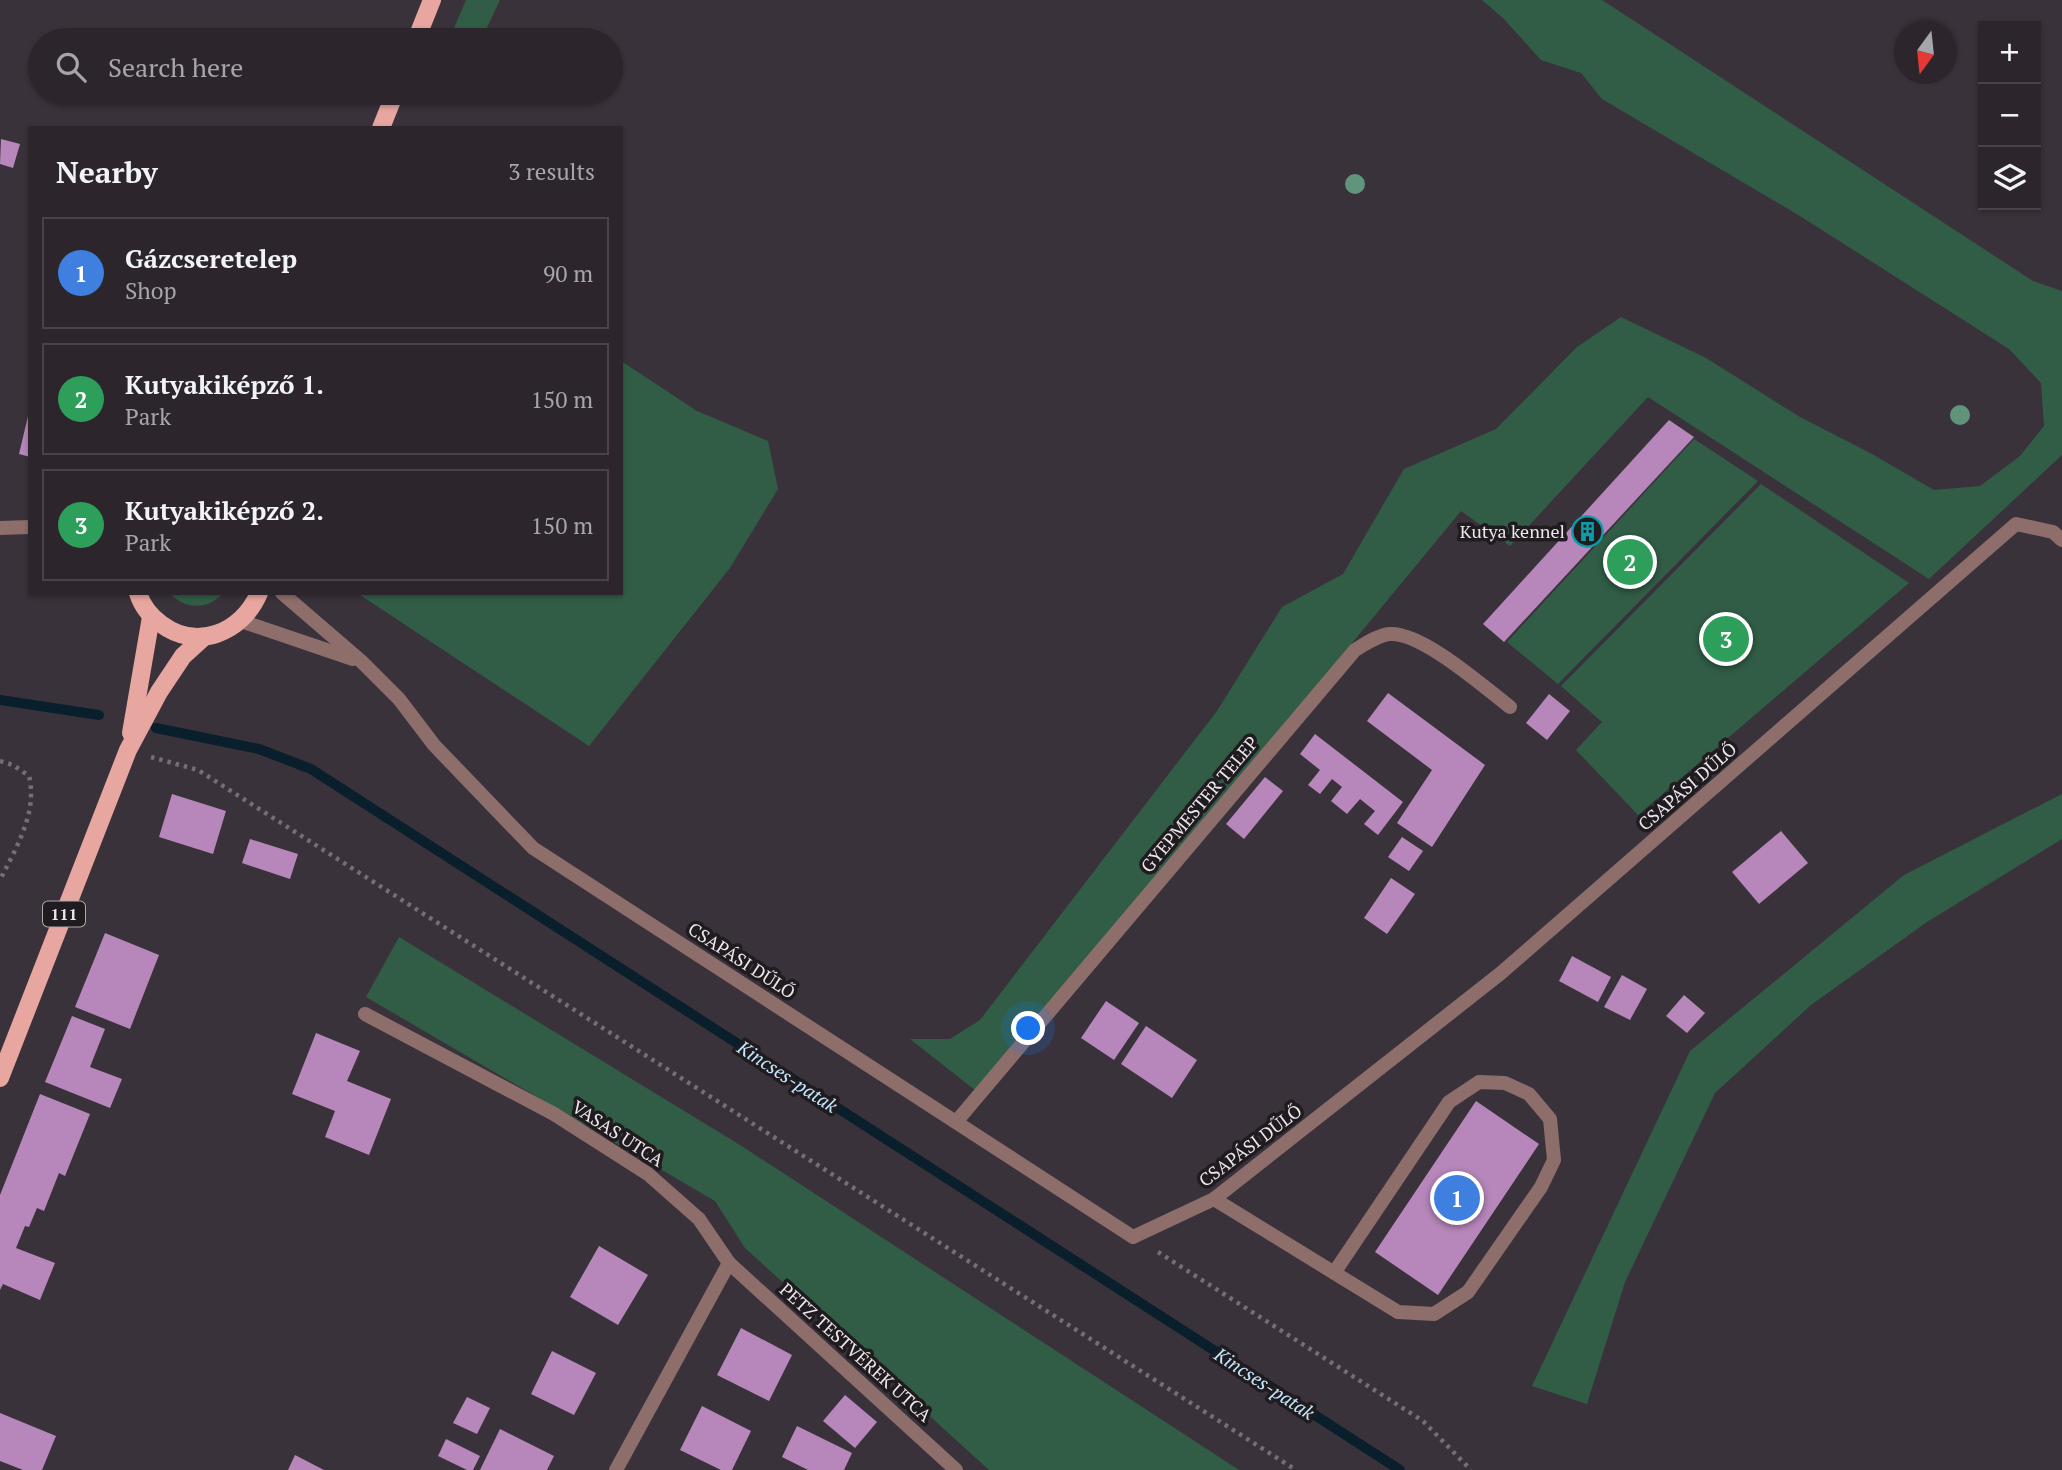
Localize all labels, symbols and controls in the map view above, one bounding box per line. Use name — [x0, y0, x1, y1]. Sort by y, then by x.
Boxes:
north arrow — [1894, 21, 1957, 84]
map controls — [1978, 21, 2041, 210]
button: + — [1978, 21, 2041, 84]
search box — [28, 28, 623, 105]
icon: search — [52, 48, 90, 86]
text: Search here — [108, 50, 243, 84]
button: − — [1978, 84, 2041, 147]
button: layers — [1978, 147, 2041, 210]
text: Nearby — [56, 152, 158, 192]
text: 3 results — [508, 156, 595, 187]
text: Gázcseretelep — [125, 241, 297, 275]
text: 1 — [75, 258, 88, 289]
text: 90 m — [543, 258, 593, 289]
text: Shop — [125, 275, 177, 306]
text: Kutyakiképző 1. — [125, 367, 324, 401]
text: 2 — [75, 384, 88, 415]
text: 150 m — [531, 384, 593, 415]
text: Park — [125, 401, 171, 432]
text: Kutyakiképző 2. — [125, 493, 324, 527]
text: 3 — [75, 510, 88, 541]
text: 150 m — [531, 510, 593, 541]
building icon: Kutya kennel — [1571, 514, 1605, 548]
place label: Kutya kennel — [1460, 519, 1565, 543]
text: Park — [125, 527, 171, 558]
pin: 2 — [1607, 536, 1653, 588]
pin: 3 — [1703, 613, 1749, 665]
street label: GYEPMESTER TELEP — [1135, 731, 1263, 877]
street label: CSAPÁSI DŰLŐ — [1633, 737, 1741, 835]
road number: 111 — [43, 902, 85, 926]
street label: CSAPÁSI DŰLŐ — [684, 916, 800, 1004]
your location — [1011, 1011, 1045, 1045]
water label: Kincses-patak — [732, 1034, 844, 1118]
street label: VASAS UTCA — [567, 1094, 669, 1172]
street label: CSAPÁSI DŰLŐ — [1194, 1098, 1306, 1192]
pin: 1 — [1434, 1172, 1480, 1224]
street label: PETZ TESTVÉREK UTCA — [775, 1277, 938, 1427]
water label: Kincses-patak — [1209, 1341, 1321, 1425]

